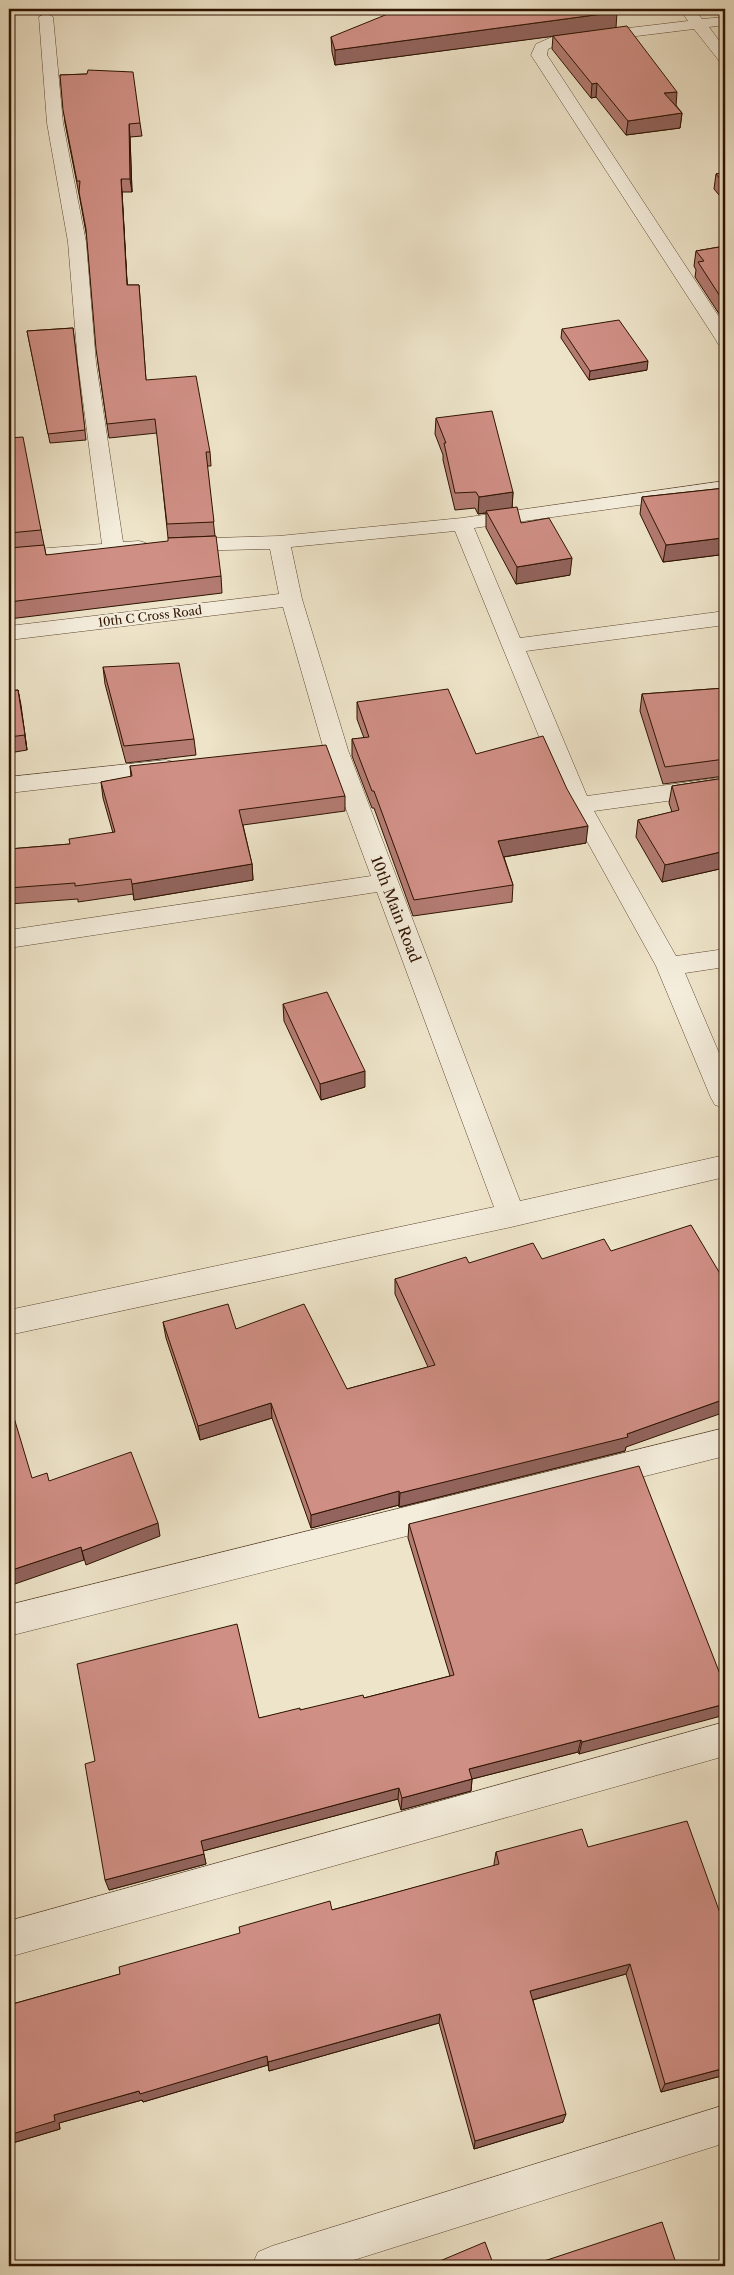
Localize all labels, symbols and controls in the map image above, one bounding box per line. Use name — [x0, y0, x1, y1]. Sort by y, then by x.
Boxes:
street label: 10th C Cross Road — [97, 602, 204, 630]
street label: 10th Main Road — [367, 853, 425, 965]

